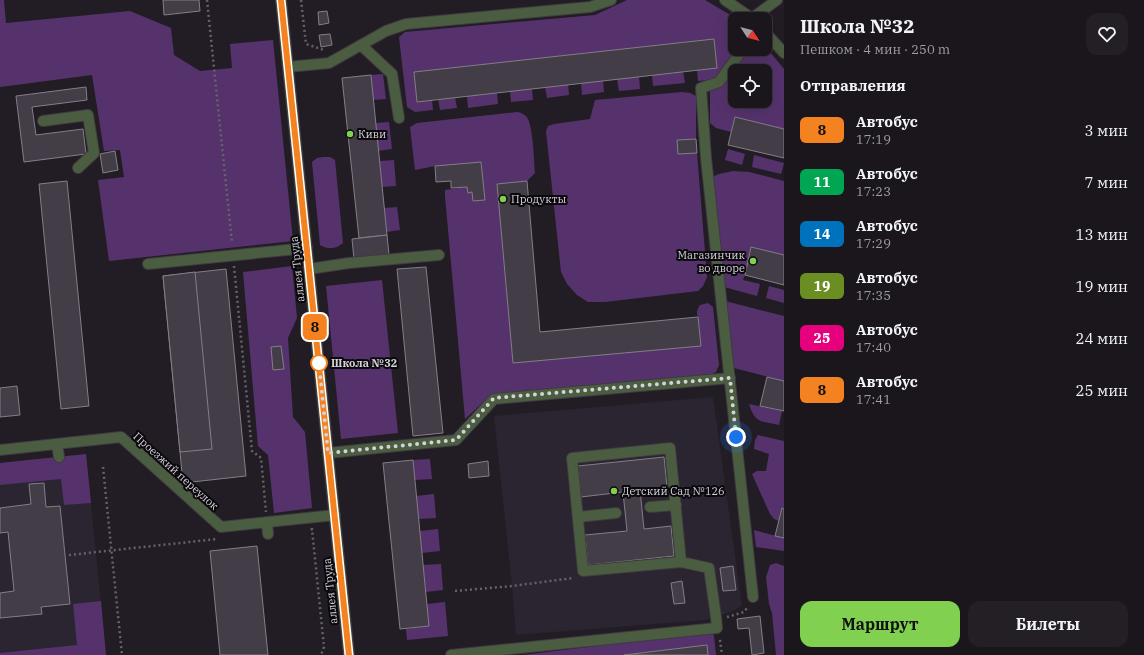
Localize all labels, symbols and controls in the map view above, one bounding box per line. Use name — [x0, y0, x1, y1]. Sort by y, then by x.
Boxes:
north arrow — [728, 12, 772, 56]
map controls — [728, 12, 772, 108]
button: heart — [1086, 13, 1128, 55]
text: Школа №32 — [800, 14, 915, 38]
text: Пешком · 4 мин · 250 m — [800, 41, 950, 58]
button: locate — [728, 64, 772, 108]
text: Отправления — [800, 76, 906, 95]
text: Автобус — [856, 112, 918, 131]
text: 8 — [818, 121, 826, 139]
text: 3 мин — [1084, 121, 1128, 140]
place label: Киви — [358, 127, 386, 141]
marker: Киви — [345, 129, 355, 139]
text: 17:19 — [856, 131, 891, 148]
text: Автобус — [856, 164, 918, 183]
text: 11 — [814, 173, 830, 191]
text: 7 мин — [1084, 173, 1128, 192]
text: 17:23 — [856, 183, 891, 200]
place label: Продукты — [511, 192, 566, 206]
marker: Продукты — [498, 194, 508, 204]
text: Автобус — [856, 216, 918, 235]
text: 14 — [814, 225, 830, 243]
text: 13 мин — [1075, 225, 1128, 244]
street label: аллея Труда — [287, 235, 307, 303]
text: 17:29 — [856, 235, 891, 252]
place label: Магазинчик во дворе — [677, 248, 746, 275]
marker: Магазинчик во дворе — [748, 256, 758, 266]
text: Автобус — [856, 268, 918, 287]
text: 19 — [814, 277, 830, 295]
text: 19 мин — [1075, 277, 1128, 296]
text: 17:35 — [856, 287, 891, 304]
line badge: 8 — [302, 314, 328, 340]
text: 8 — [311, 318, 319, 336]
text: Автобус — [856, 320, 918, 339]
text: 25 — [814, 329, 830, 347]
text: 24 мин — [1075, 329, 1128, 348]
text: 17:40 — [856, 339, 891, 356]
marker: Школа №32 — [310, 354, 328, 372]
place label: Школа №32 — [331, 356, 397, 370]
text: Автобус — [856, 372, 918, 391]
text: 8 — [818, 381, 826, 399]
text: 25 мин — [1075, 381, 1128, 400]
text: 17:41 — [856, 391, 891, 408]
your location — [726, 427, 746, 447]
street label: Проезжий переулок — [131, 429, 222, 513]
place label: Детский Сад №126 — [622, 484, 725, 498]
marker: Детский Сад №126 — [609, 486, 619, 496]
street label: аллея Труда — [320, 557, 340, 625]
button: Маршрут — [800, 601, 960, 647]
button: Билеты — [968, 601, 1128, 647]

